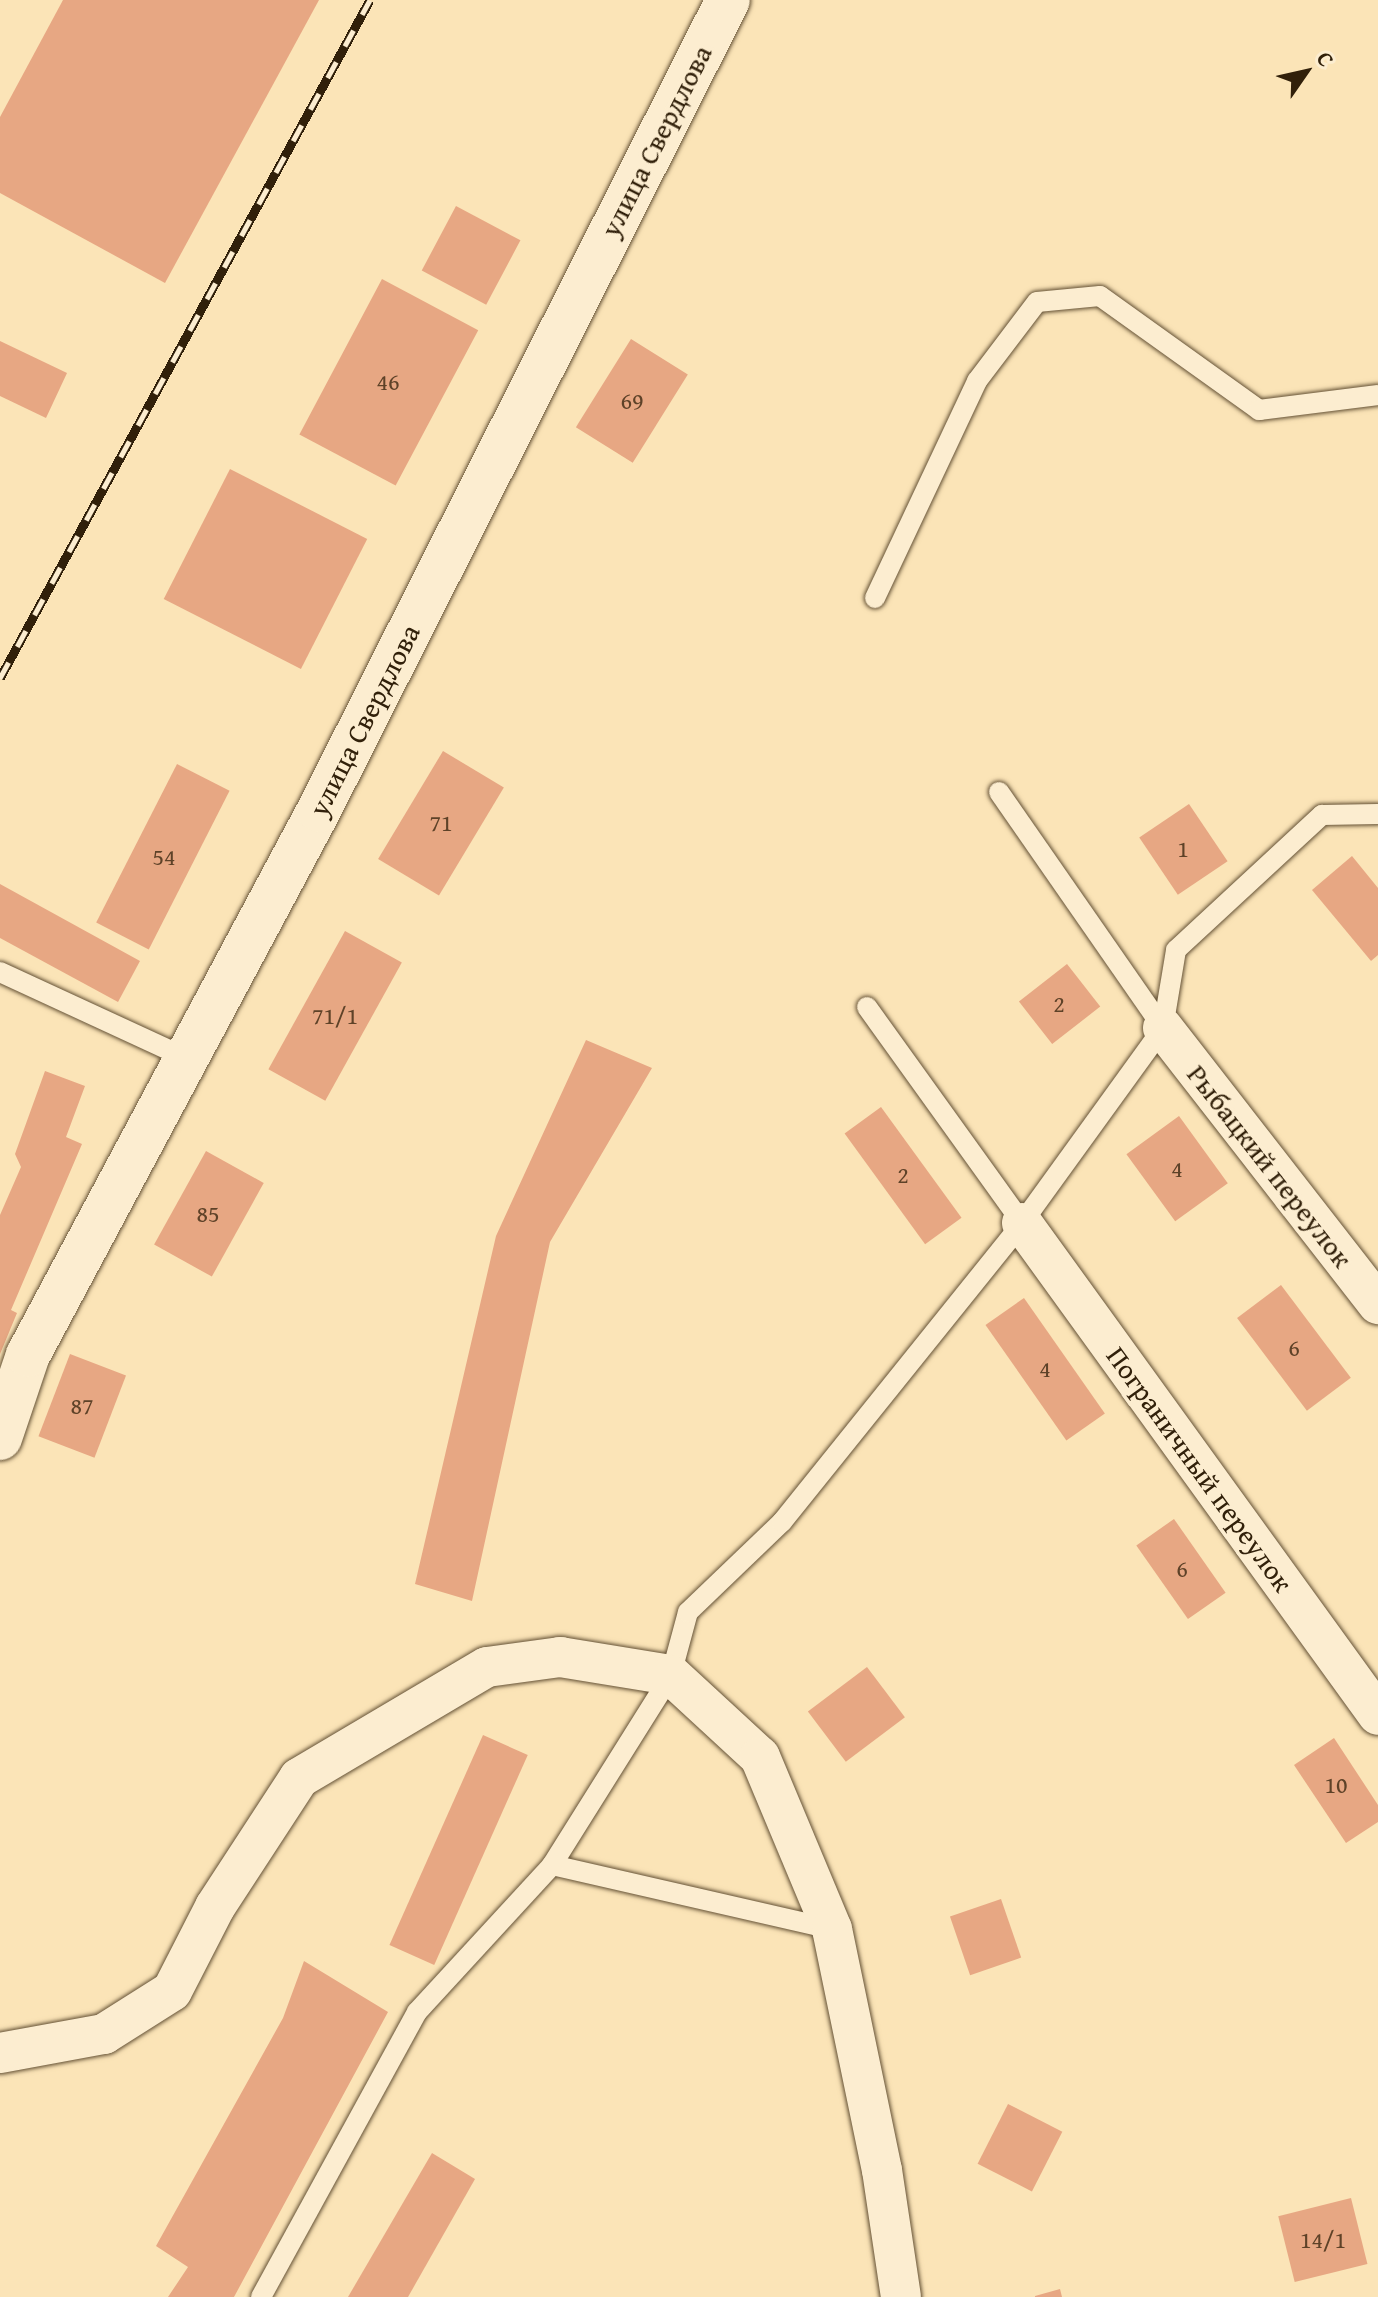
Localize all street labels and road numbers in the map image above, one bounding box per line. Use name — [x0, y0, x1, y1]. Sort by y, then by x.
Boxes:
street label: улица Свердлова — [593, 39, 719, 243]
street label: улица Свердлова — [301, 618, 427, 822]
street label: Рыбацкий переулок — [1180, 1058, 1360, 1274]
street label: Пограничный переулок — [1100, 1340, 1300, 1598]

